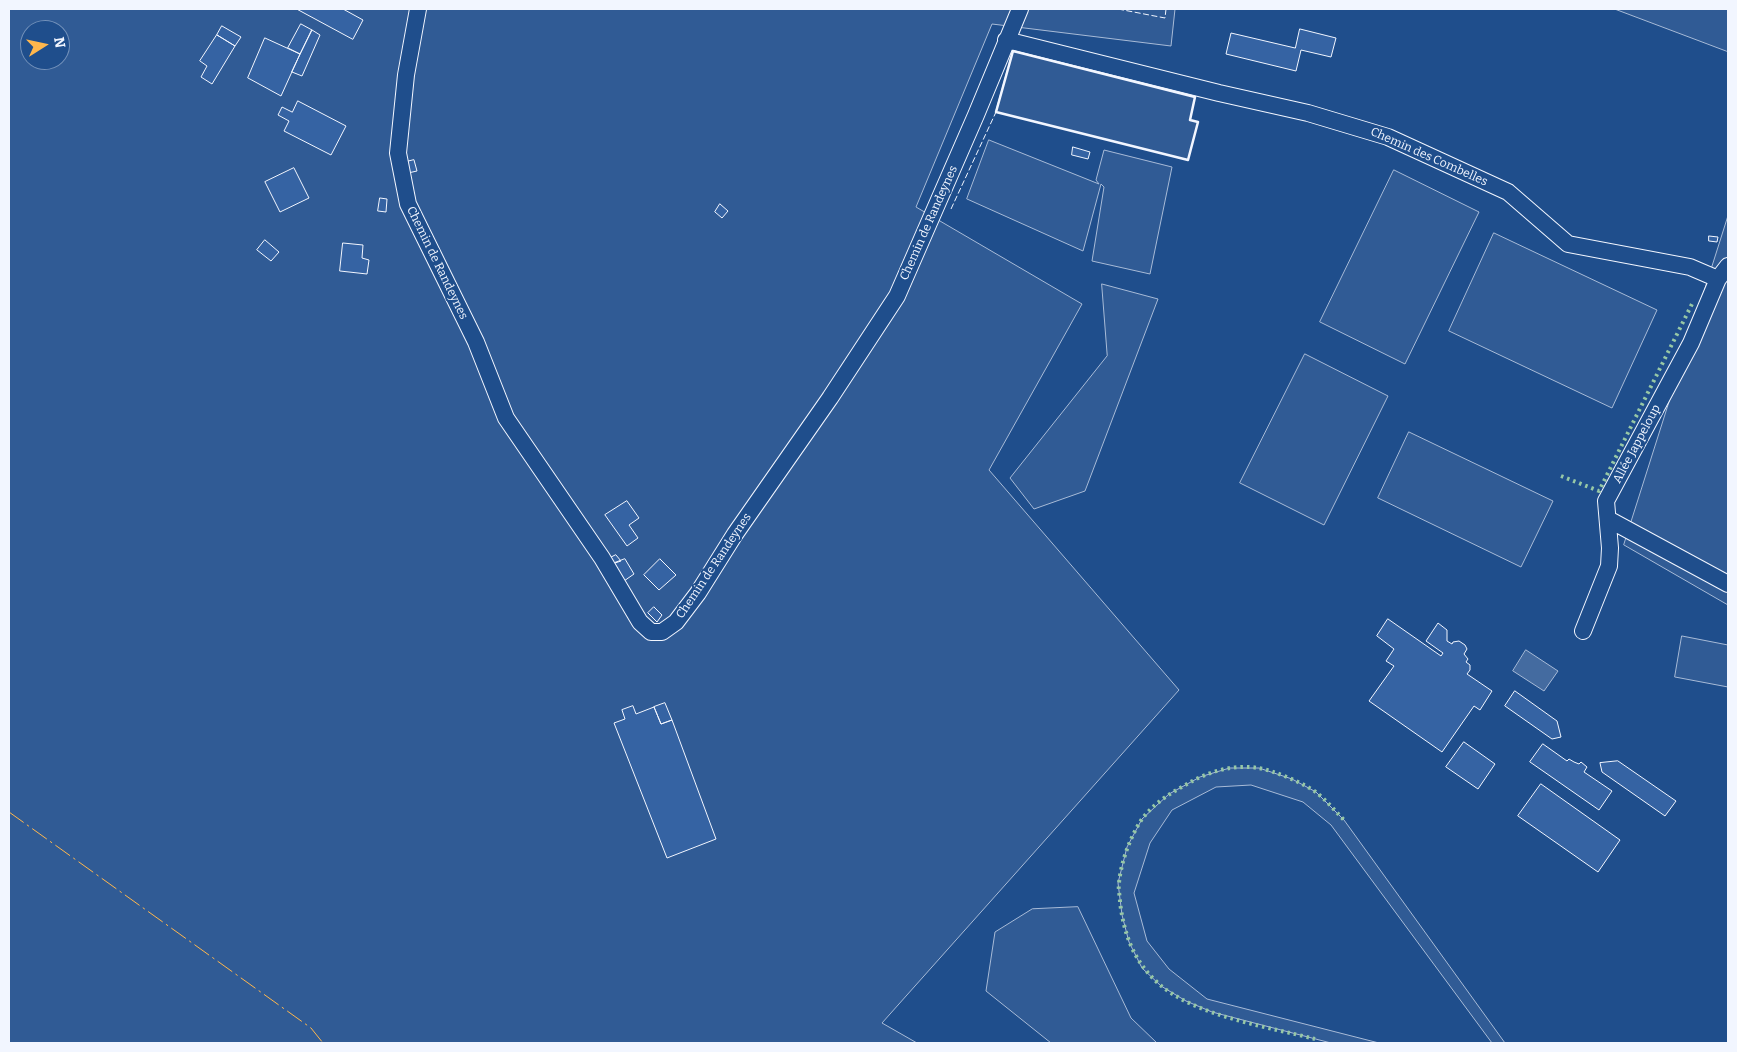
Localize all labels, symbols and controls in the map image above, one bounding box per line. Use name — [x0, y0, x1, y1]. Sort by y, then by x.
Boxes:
north arrow — [20, 20, 70, 70]
text: N — [50, 36, 69, 49]
street label: Chemin des Combelles — [1368, 125, 1490, 189]
street label: Chemin de Randeynes — [897, 163, 961, 283]
street label: Chemin de Randeynes — [403, 204, 471, 322]
street label: Allée Jappeloup — [1610, 402, 1664, 486]
street label: Chemin de Randeynes — [673, 511, 755, 621]

